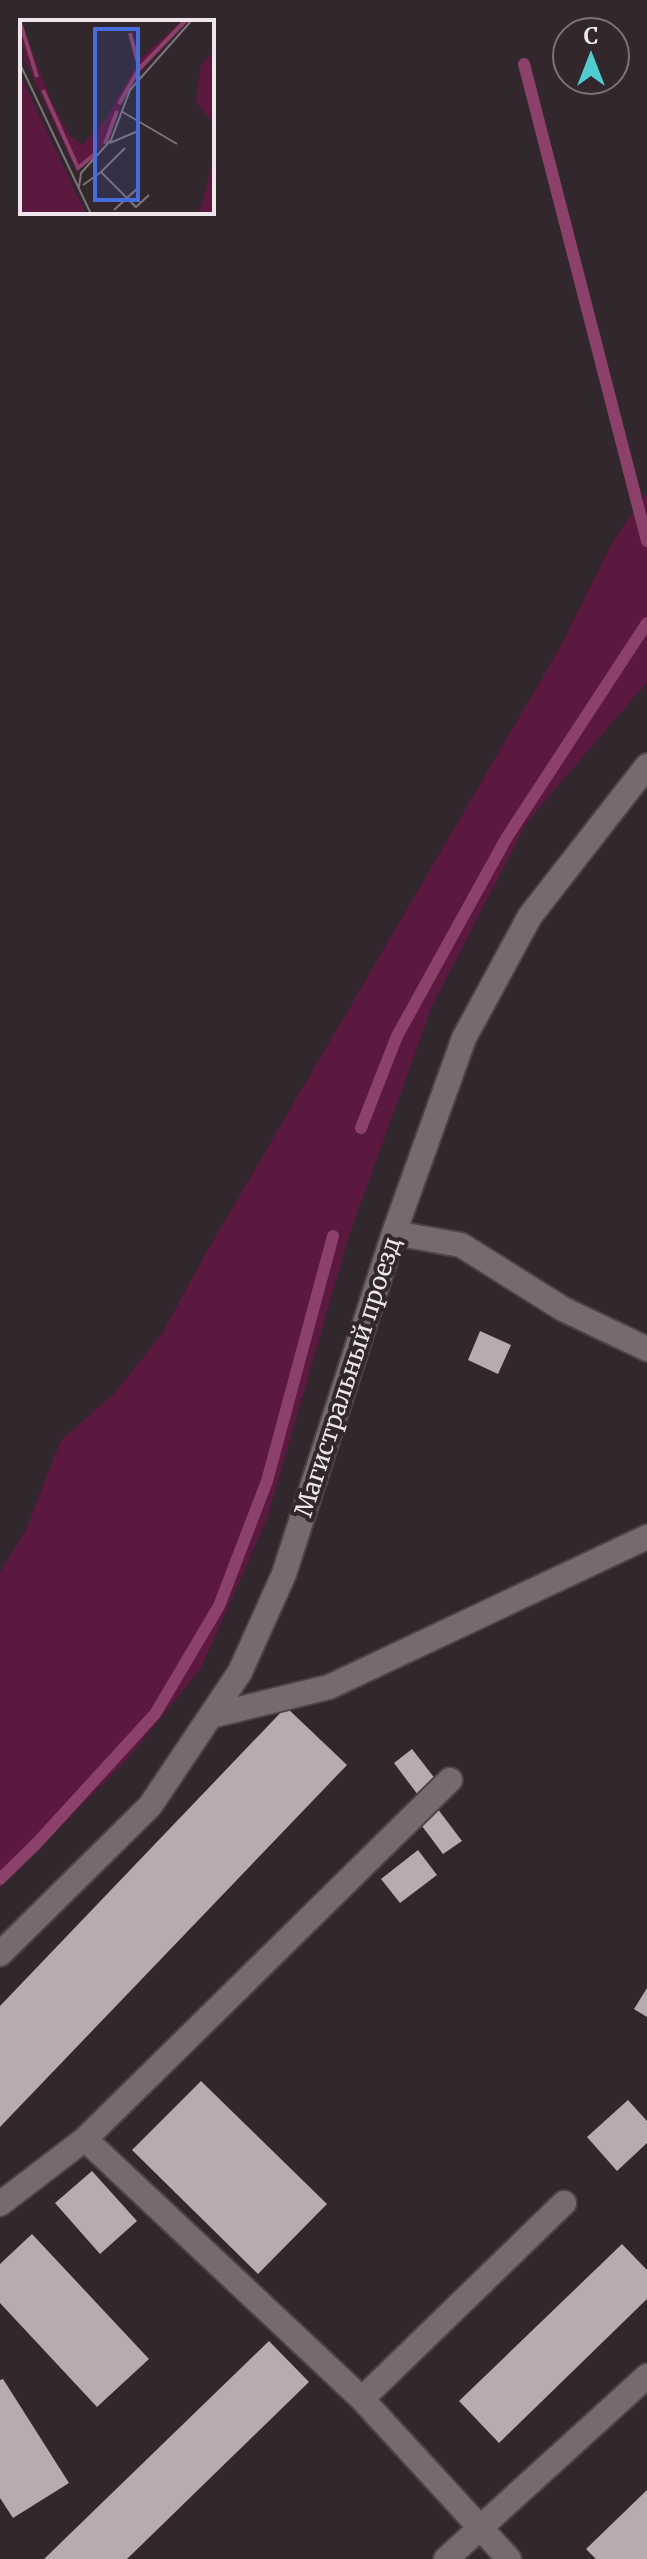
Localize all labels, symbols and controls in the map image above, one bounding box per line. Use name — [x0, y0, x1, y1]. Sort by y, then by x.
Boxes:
north arrow — [551, 16, 631, 96]
inset map — [20, 20, 214, 214]
text: С — [584, 22, 598, 50]
street label: Магистральный проезд — [288, 1233, 407, 1521]

